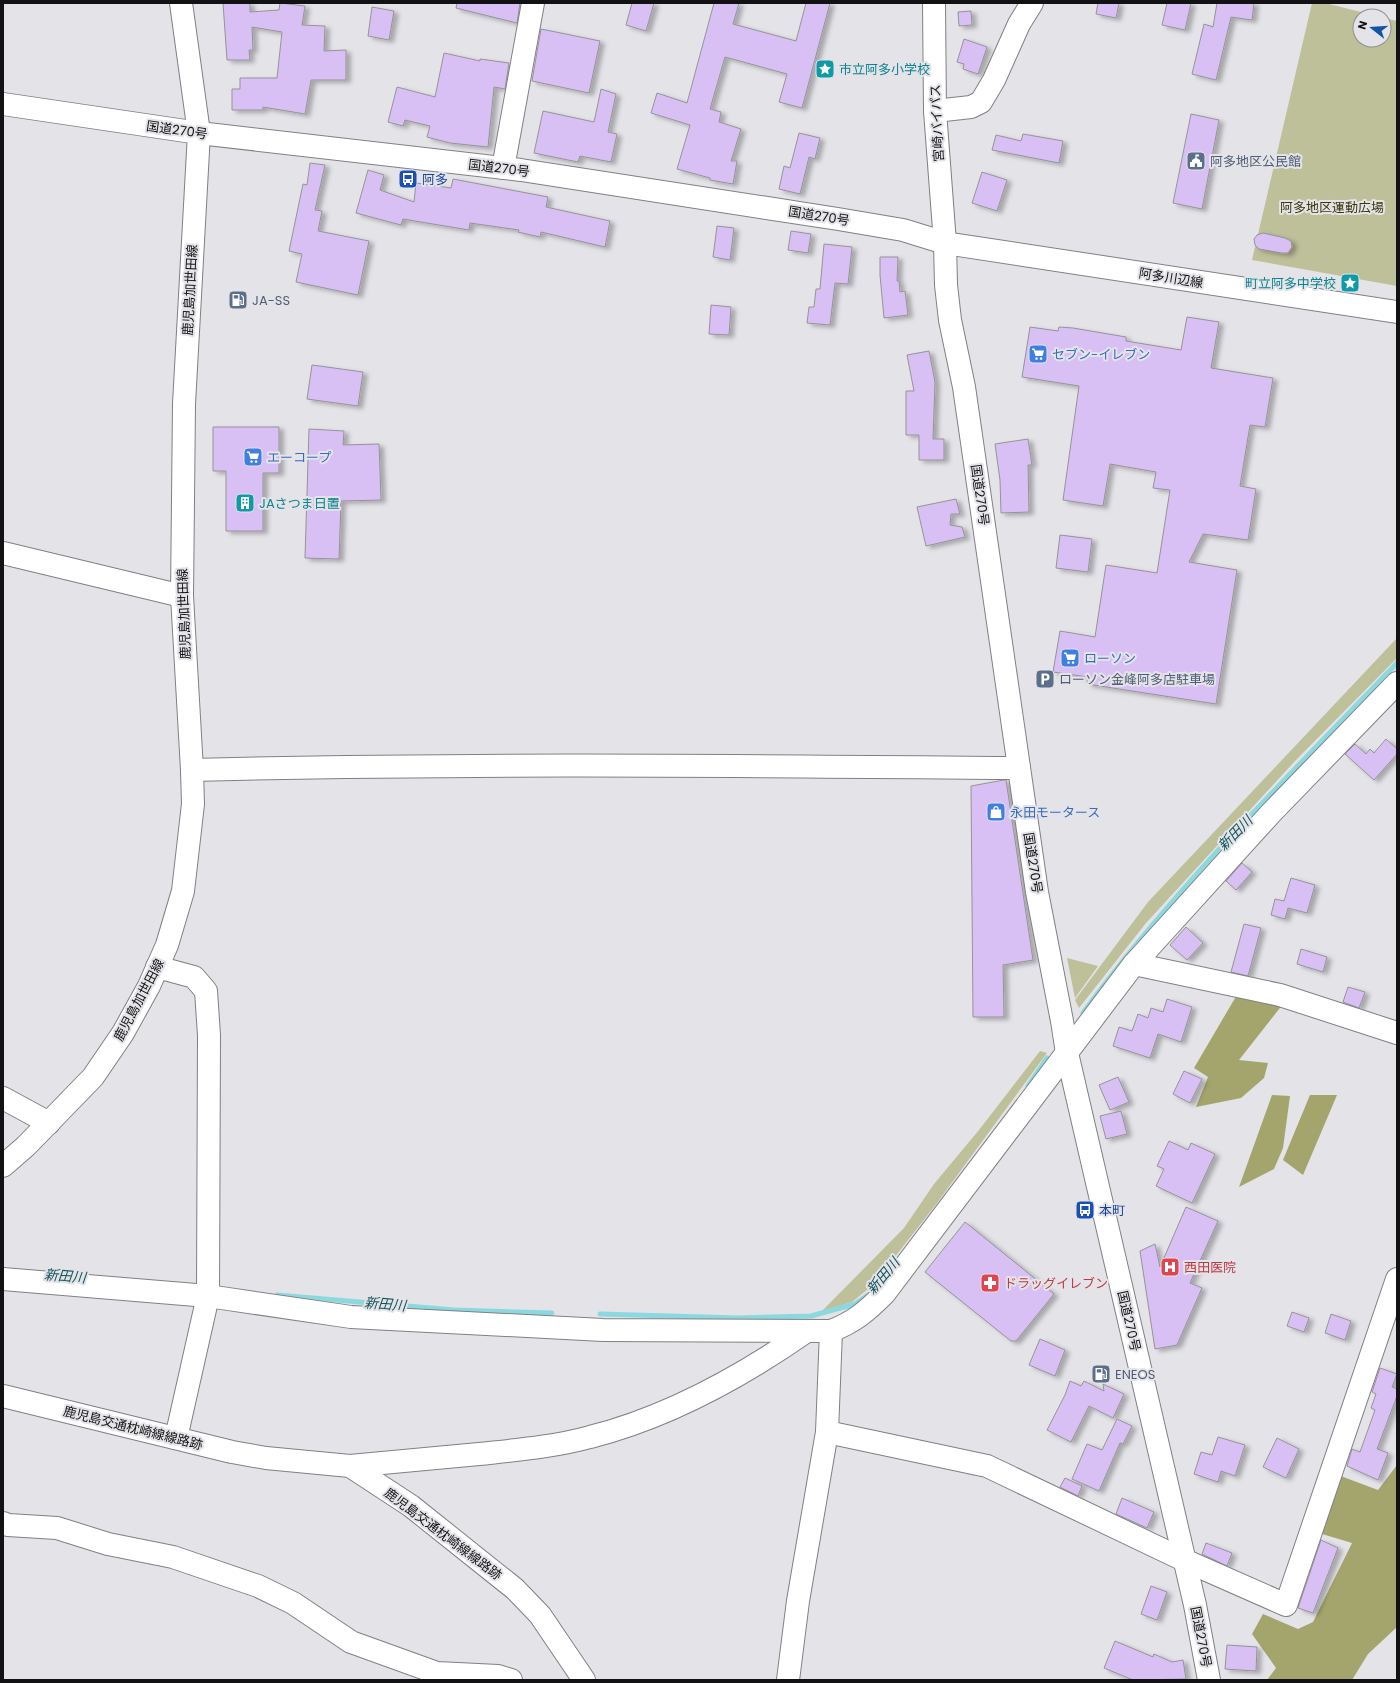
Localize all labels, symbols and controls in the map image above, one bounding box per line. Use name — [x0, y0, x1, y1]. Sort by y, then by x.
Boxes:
north arrow — [1352, 8, 1392, 48]
text: N — [1354, 19, 1371, 31]
place icon: 市立阿多小学校 — [814, 58, 836, 80]
place label: 市立阿多小学校 — [839, 60, 930, 79]
street label: 宮崎バイパス — [925, 84, 949, 162]
street label: 国道270号 — [145, 116, 209, 144]
public building icon: 阿多地区公民館 — [1185, 150, 1207, 172]
place label: 阿多地区公民館 — [1210, 152, 1301, 171]
street label: 国道270号 — [467, 155, 531, 181]
bus stop icon: 阿多 — [397, 168, 419, 190]
place label: 阿多 — [422, 170, 448, 189]
park label: 阿多地区運動広場 — [1280, 198, 1384, 217]
street label: 国道270号 — [787, 202, 851, 230]
street label: 鹿児島加世田線 — [178, 244, 202, 336]
street label: 阿多川辺線 — [1137, 264, 1205, 292]
place icon: 町立阿多中学校 — [1339, 272, 1361, 294]
place label: 町立阿多中学校 — [1245, 274, 1336, 293]
fuel station icon: JA-SS — [227, 289, 249, 311]
place label: JA-SS — [252, 291, 290, 310]
supermarket icon: セブン-イレブン — [1027, 343, 1049, 365]
place label: セブン-イレブン — [1052, 345, 1150, 364]
supermarket icon: エーコープ — [242, 446, 264, 468]
place label: エーコープ — [267, 448, 331, 467]
street label: 国道270号 — [966, 463, 994, 527]
building icon: JAさつま日置 — [234, 492, 256, 514]
place label: JAさつま日置 — [259, 494, 340, 513]
street label: 鹿児島加世田線 — [173, 568, 195, 660]
supermarket icon: ローソン — [1059, 647, 1081, 669]
place label: ローソン — [1084, 649, 1136, 668]
parking icon: ローソン金峰阿多店駐車場 — [1034, 668, 1056, 690]
place label: ローソン金峰阿多店駐車場 — [1059, 670, 1215, 689]
shop icon: 永田モータース — [985, 801, 1007, 823]
place label: 永田モータース — [1010, 803, 1100, 822]
water label: 新田川 — [1213, 810, 1258, 855]
street label: 国道270号 — [1019, 831, 1047, 895]
street label: 鹿児島加世田線 — [109, 955, 169, 1045]
bus stop icon: 本町 — [1074, 1199, 1096, 1221]
place label: 本町 — [1099, 1201, 1125, 1220]
water label: 新田川 — [862, 1252, 905, 1299]
hospital icon: 西田医院 — [1159, 1256, 1181, 1278]
place label: 西田医院 — [1184, 1258, 1236, 1277]
water label: 新田川 — [43, 1264, 89, 1288]
pharmacy icon: ドラッグイレブン — [979, 1272, 1001, 1294]
place label: ドラッグイレブン — [1004, 1274, 1108, 1293]
street label: 国道270号 — [1113, 1289, 1145, 1353]
water label: 新田川 — [363, 1292, 409, 1316]
fuel station icon: ENEOS — [1090, 1363, 1112, 1385]
place label: ENEOS — [1115, 1365, 1155, 1384]
street label: 鹿児島交通枕崎線線路跡 — [61, 1401, 205, 1455]
street label: 鹿児島交通枕崎線線路跡 — [380, 1483, 506, 1585]
street label: 国道270号 — [1186, 1605, 1216, 1669]

